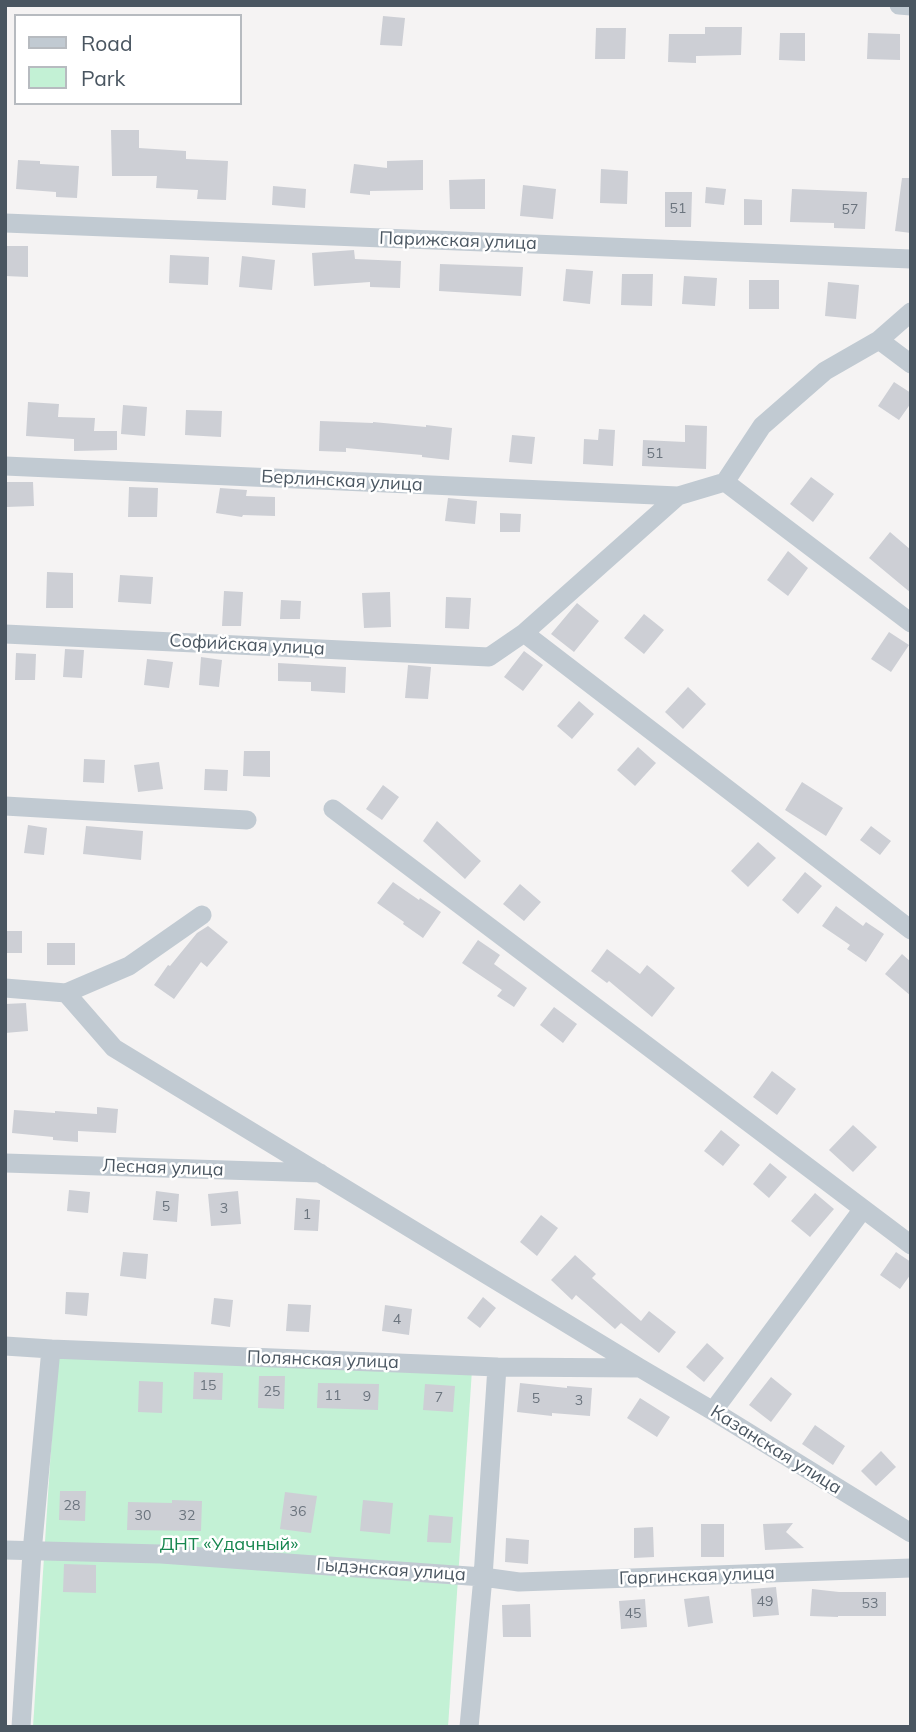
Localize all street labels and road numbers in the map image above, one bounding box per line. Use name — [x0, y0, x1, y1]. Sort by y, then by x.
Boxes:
street label: Парижская улица — [379, 227, 537, 255]
street label: Берлинская улица — [261, 466, 423, 496]
street label: Софийская улица — [169, 630, 325, 660]
street label: Лесная улица — [102, 1155, 224, 1181]
street label: Полянская улица — [247, 1347, 399, 1373]
street label: Казанская улица — [706, 1401, 846, 1499]
street label: Гыдэнская улица — [316, 1554, 466, 1586]
street label: Гаргинская улица — [619, 1562, 775, 1590]

